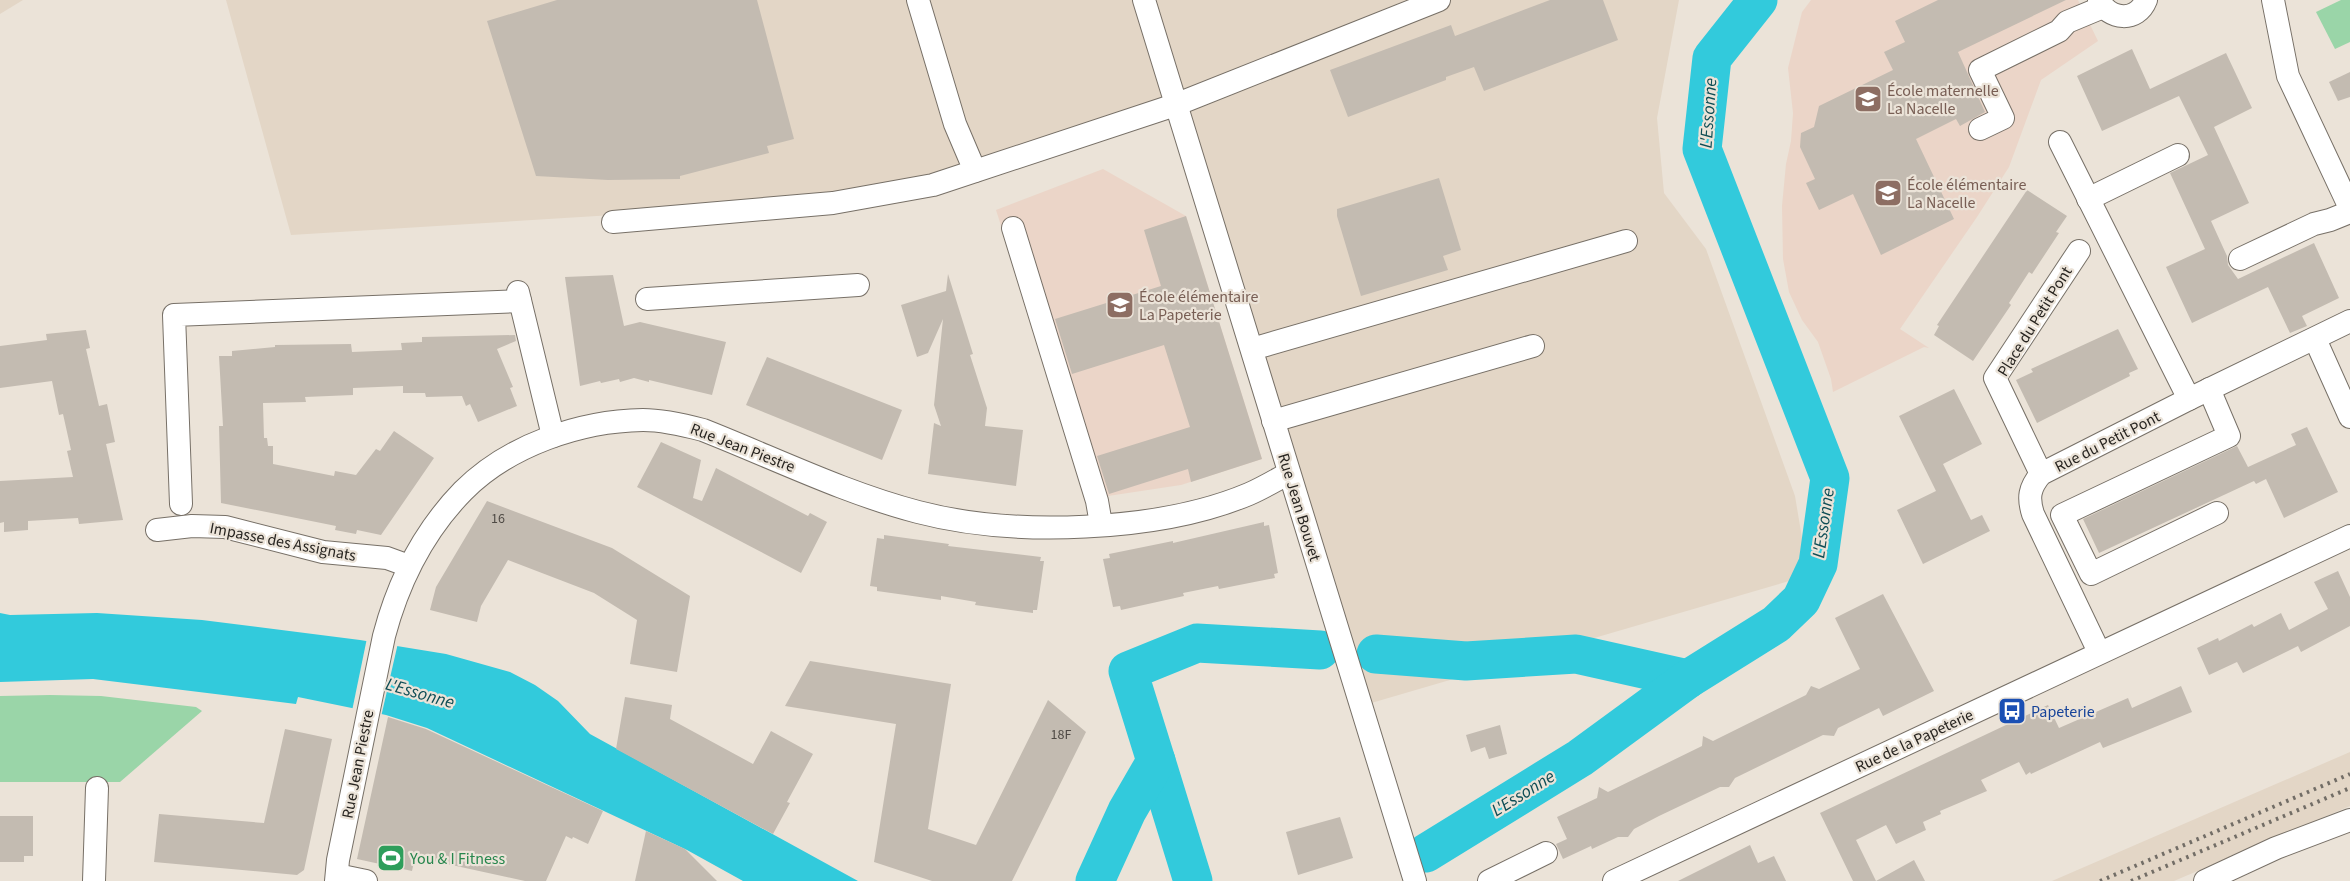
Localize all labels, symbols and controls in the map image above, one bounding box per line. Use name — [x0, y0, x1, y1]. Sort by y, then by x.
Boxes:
water label: L'Essonne — [1694, 77, 1723, 149]
place label: École maternelle La Nacelle — [1887, 80, 1999, 120]
school or university icon: École maternelle La Nacelle — [1853, 84, 1883, 114]
place label: École élémentaire La Nacelle — [1907, 174, 2026, 214]
school or university icon: École élémentaire La Nacelle — [1873, 178, 1903, 208]
street label: Place du Petit Pont — [1992, 262, 2078, 381]
place label: École élémentaire La Papeterie — [1139, 286, 1258, 326]
school or university icon: École élémentaire La Papeterie — [1105, 290, 1135, 320]
street label: Rue du Petit Pont — [2051, 406, 2164, 478]
street label: Rue Jean Piestre — [687, 418, 798, 478]
street label: Rue Jean Bouvet — [1272, 451, 1326, 564]
water label: L'Essonne — [1806, 486, 1841, 560]
house number: 16 — [491, 509, 505, 529]
street label: Impasse des Assignats — [208, 517, 358, 567]
water label: L'Essonne — [383, 672, 457, 715]
bus stop icon: Papeterie — [1997, 696, 2027, 726]
place label: Papeterie — [2031, 701, 2095, 723]
street label: Rue de la Papeterie — [1852, 704, 1977, 778]
street label: Rue Jean Piestre — [337, 708, 379, 820]
house number: 18F — [1051, 725, 1071, 745]
water label: L'Essonne — [1487, 764, 1560, 823]
sports icon: You & I Fitness — [376, 843, 406, 873]
place label: You & I Fitness — [409, 848, 506, 870]

